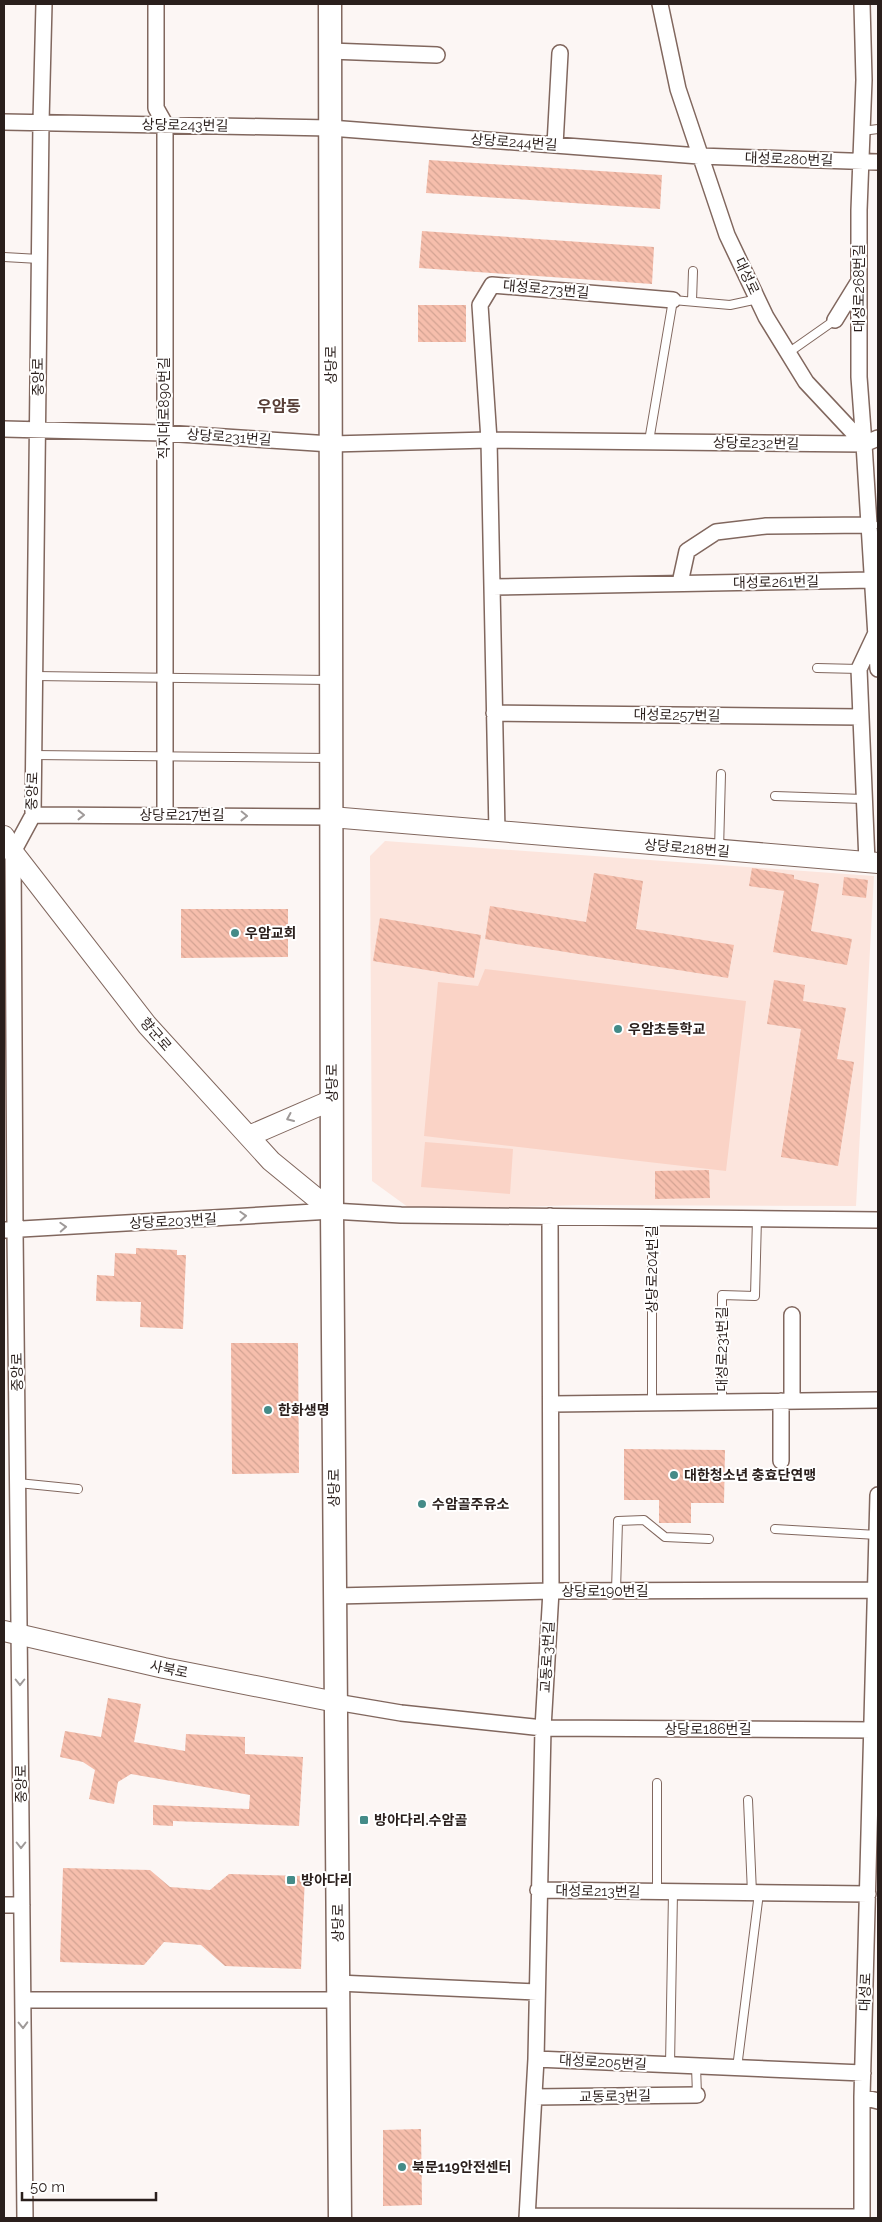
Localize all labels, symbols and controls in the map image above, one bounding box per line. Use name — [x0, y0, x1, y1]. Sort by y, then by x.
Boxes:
street label: 상당로243번길 — [141, 116, 229, 134]
street label: 상당로244번길 — [470, 131, 558, 153]
street label: 대성로280번길 — [744, 149, 834, 169]
street label: 대성로268번길 — [851, 244, 867, 332]
street label: 대성로 — [732, 255, 762, 297]
street label: 대성로273번길 — [502, 277, 590, 301]
street label: 상당로 — [323, 346, 339, 384]
street label: 직지대로890번길 — [156, 357, 172, 459]
street label: 중앙로 — [30, 358, 46, 396]
district label: 우암동 — [257, 397, 301, 416]
street label: 상당로231번길 — [186, 426, 272, 448]
street label: 상당로232번길 — [713, 434, 799, 452]
street label: 대성로261번길 — [733, 573, 819, 591]
street label: 대성로257번길 — [633, 706, 721, 724]
street label: 중앙로 — [23, 771, 41, 811]
street label: 상당로217번길 — [139, 807, 225, 823]
one-way arrow — [78, 810, 86, 820]
one-way arrow — [240, 811, 248, 821]
street label: 상당로218번길 — [643, 836, 731, 860]
place label: 우암교회 — [245, 925, 297, 941]
marker: 우암교회 — [229, 927, 241, 939]
street label: 향군로 — [137, 1014, 175, 1054]
place label: 우암초등학교 — [628, 1021, 705, 1037]
marker: 우암초등학교 — [612, 1023, 624, 1035]
street label: 상당로 — [324, 1064, 340, 1102]
one-way arrow — [286, 1112, 295, 1123]
street label: 상당로203번길 — [129, 1211, 217, 1231]
one-way arrow — [239, 1211, 247, 1222]
one-way arrow — [60, 1222, 68, 1233]
street label: 상당로204번길 — [644, 1225, 660, 1313]
street label: 대성로231번길 — [714, 1306, 730, 1392]
street label: 중앙로 — [9, 1352, 25, 1391]
place label: 한화생명 — [278, 1402, 330, 1418]
marker: 한화생명 — [262, 1404, 274, 1416]
place label: 대한청소년 충효단연맹 — [684, 1467, 816, 1483]
street label: 상당로 — [326, 1469, 342, 1507]
marker: 대한청소년 충효단연맹 — [668, 1469, 680, 1481]
place label: 수암골주유소 — [432, 1496, 509, 1512]
marker: 수암골주유소 — [416, 1498, 428, 1510]
street label: 상당로190번길 — [561, 1583, 649, 1599]
street label: 교동로3번길 — [537, 1621, 557, 1693]
street label: 사북로 — [148, 1657, 190, 1681]
one-way arrow — [15, 1678, 25, 1686]
street label: 상당로186번길 — [664, 1721, 752, 1737]
street label: 중앙로 — [13, 1765, 29, 1803]
place label: 방아다리.수암골 — [374, 1812, 467, 1828]
marker: 방아다리.수암골 — [358, 1814, 370, 1826]
one-way arrow — [16, 1841, 26, 1849]
place label: 방아다리 — [301, 1872, 353, 1888]
marker: 방아다리 — [285, 1874, 297, 1886]
street label: 대성로213번길 — [555, 1882, 641, 1900]
street label: 상당로 — [330, 1904, 346, 1942]
street label: 대성로 — [856, 1972, 874, 2012]
one-way arrow — [18, 2021, 28, 2029]
street label: 대성로205번길 — [559, 2052, 647, 2072]
street label: 교동로3번길 — [579, 2087, 651, 2105]
place label: 북문119안전센터 — [412, 2159, 511, 2175]
marker: 북문119안전센터 — [396, 2161, 408, 2173]
scale bar — [22, 2170, 156, 2202]
text: 50 m — [30, 2178, 65, 2196]

